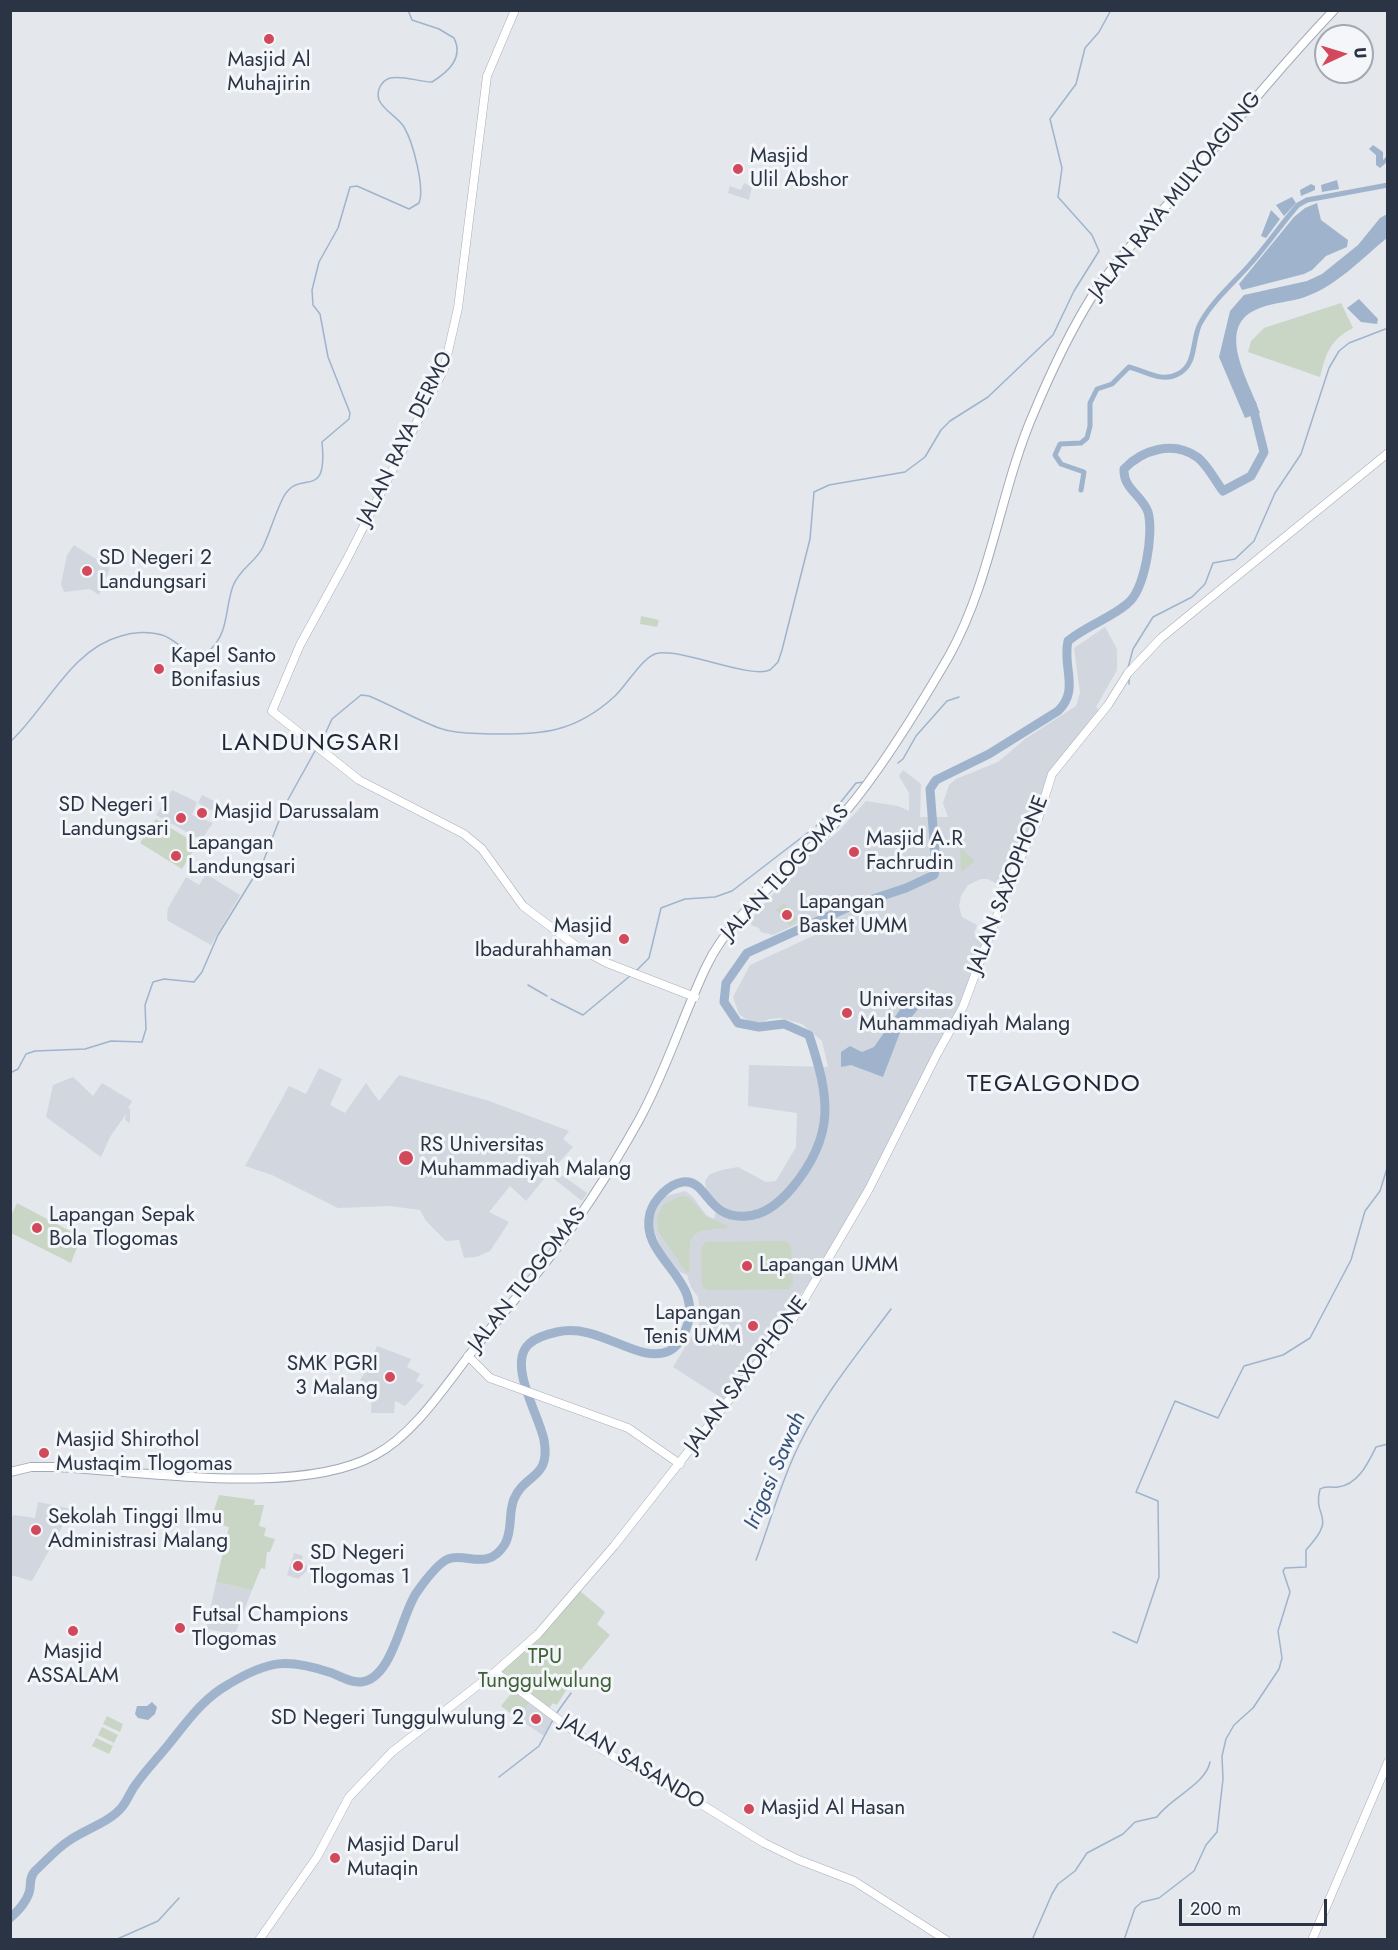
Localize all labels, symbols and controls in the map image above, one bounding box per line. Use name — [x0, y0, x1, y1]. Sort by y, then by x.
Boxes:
north arrow — [1314, 24, 1374, 84]
marker: Masjid Al Muhajirin — [262, 32, 276, 46]
text: U — [1349, 46, 1372, 59]
place label: Masjid Al Muhajirin — [227, 48, 311, 98]
street label: JALAN RAYA MULYOAGUNG — [1085, 87, 1267, 305]
place label: Masjid Ulil Abshor — [750, 144, 849, 194]
marker: Masjid Ulil Abshor — [731, 162, 745, 176]
street label: JALAN RAYA DERMO — [353, 348, 459, 530]
place label: SD Negeri 2 Landungsari — [99, 546, 212, 596]
marker: SD Negeri 2 Landungsari — [80, 564, 94, 578]
place label: Kapel Santo Bonifasius — [171, 644, 276, 694]
marker: Kapel Santo Bonifasius — [152, 662, 166, 676]
district label: LANDUNGSARI — [221, 730, 401, 758]
street label: JALAN SAXOPHONE — [963, 792, 1055, 978]
place label: SD Negeri 1 Landungsari — [59, 793, 169, 843]
place label: Masjid Darussalam — [214, 800, 380, 826]
street label: JALAN TLOGOMAS — [717, 800, 855, 946]
marker: Masjid Darussalam — [195, 806, 209, 820]
marker: SD Negeri 1 Landungsari — [174, 811, 188, 825]
place label: Masjid A.R Fachrudin — [866, 827, 963, 877]
place label: Lapangan Landungsari — [188, 831, 296, 881]
marker: Masjid A.R Fachrudin — [847, 845, 861, 859]
marker: Lapangan Landungsari — [169, 849, 183, 863]
place label: Lapangan Basket UMM — [799, 890, 908, 940]
marker: Lapangan Basket UMM — [780, 908, 794, 922]
place label: Masjid Ibadurahhaman — [475, 914, 612, 964]
marker: Masjid Ibadurahhaman — [617, 932, 631, 946]
place label: Universitas Muhammadiyah Malang — [859, 988, 1070, 1038]
marker: Universitas Muhammadiyah Malang — [840, 1006, 854, 1020]
district label: TEGALGONDO — [967, 1071, 1141, 1099]
place label: RS Universitas Muhammadiyah Malang — [420, 1133, 631, 1183]
marker: RS Universitas Muhammadiyah Malang — [397, 1149, 415, 1167]
place label: Lapangan Sepak Bola Tlogomas — [49, 1203, 195, 1253]
street label: JALAN TLOGOMAS — [464, 1203, 592, 1357]
marker: Lapangan Sepak Bola Tlogomas — [30, 1221, 44, 1235]
place label: Lapangan UMM — [759, 1253, 898, 1279]
marker: Lapangan UMM — [740, 1259, 754, 1273]
street label: JALAN SAXOPHONE — [680, 1292, 814, 1458]
place label: Lapangan Tenis UMM — [644, 1301, 741, 1351]
marker: Lapangan Tenis UMM — [746, 1319, 760, 1333]
place label: SMK PGRI 3 Malang — [287, 1352, 378, 1402]
marker: SMK PGRI 3 Malang — [383, 1370, 397, 1384]
water label: Irigasi Sawah — [739, 1408, 813, 1534]
place label: Masjid Shirothol Mustaqim Tlogomas — [56, 1428, 232, 1478]
marker: Masjid Shirothol Mustaqim Tlogomas — [37, 1446, 51, 1460]
place label: Sekolah Tinggi Ilmu Administrasi Malang — [48, 1505, 228, 1555]
marker: Sekolah Tinggi Ilmu Administrasi Malang — [29, 1523, 43, 1537]
place label: SD Negeri Tlogomas 1 — [310, 1541, 410, 1591]
marker: SD Negeri Tlogomas 1 — [291, 1559, 305, 1573]
place label: Futsal Champions Tlogomas — [192, 1603, 348, 1653]
marker: Futsal Champions Tlogomas — [173, 1621, 187, 1635]
marker: Masjid ASSALAM — [66, 1624, 80, 1638]
place label: Masjid ASSALAM — [27, 1640, 119, 1690]
park label: TPU Tunggulwulung — [478, 1645, 612, 1695]
place label: SD Negeri Tunggulwulung 2 — [271, 1706, 524, 1732]
street label: JALAN SASANDO — [556, 1710, 708, 1816]
marker: SD Negeri Tunggulwulung 2 — [529, 1712, 543, 1726]
place label: Masjid Al Hasan — [761, 1796, 905, 1822]
marker: Masjid Al Hasan — [742, 1802, 756, 1816]
place label: Masjid Darul Mutaqin — [347, 1833, 459, 1883]
marker: Masjid Darul Mutaqin — [328, 1851, 342, 1865]
scale bar — [1182, 1887, 1330, 1925]
text: 200 m — [1190, 1896, 1241, 1922]

